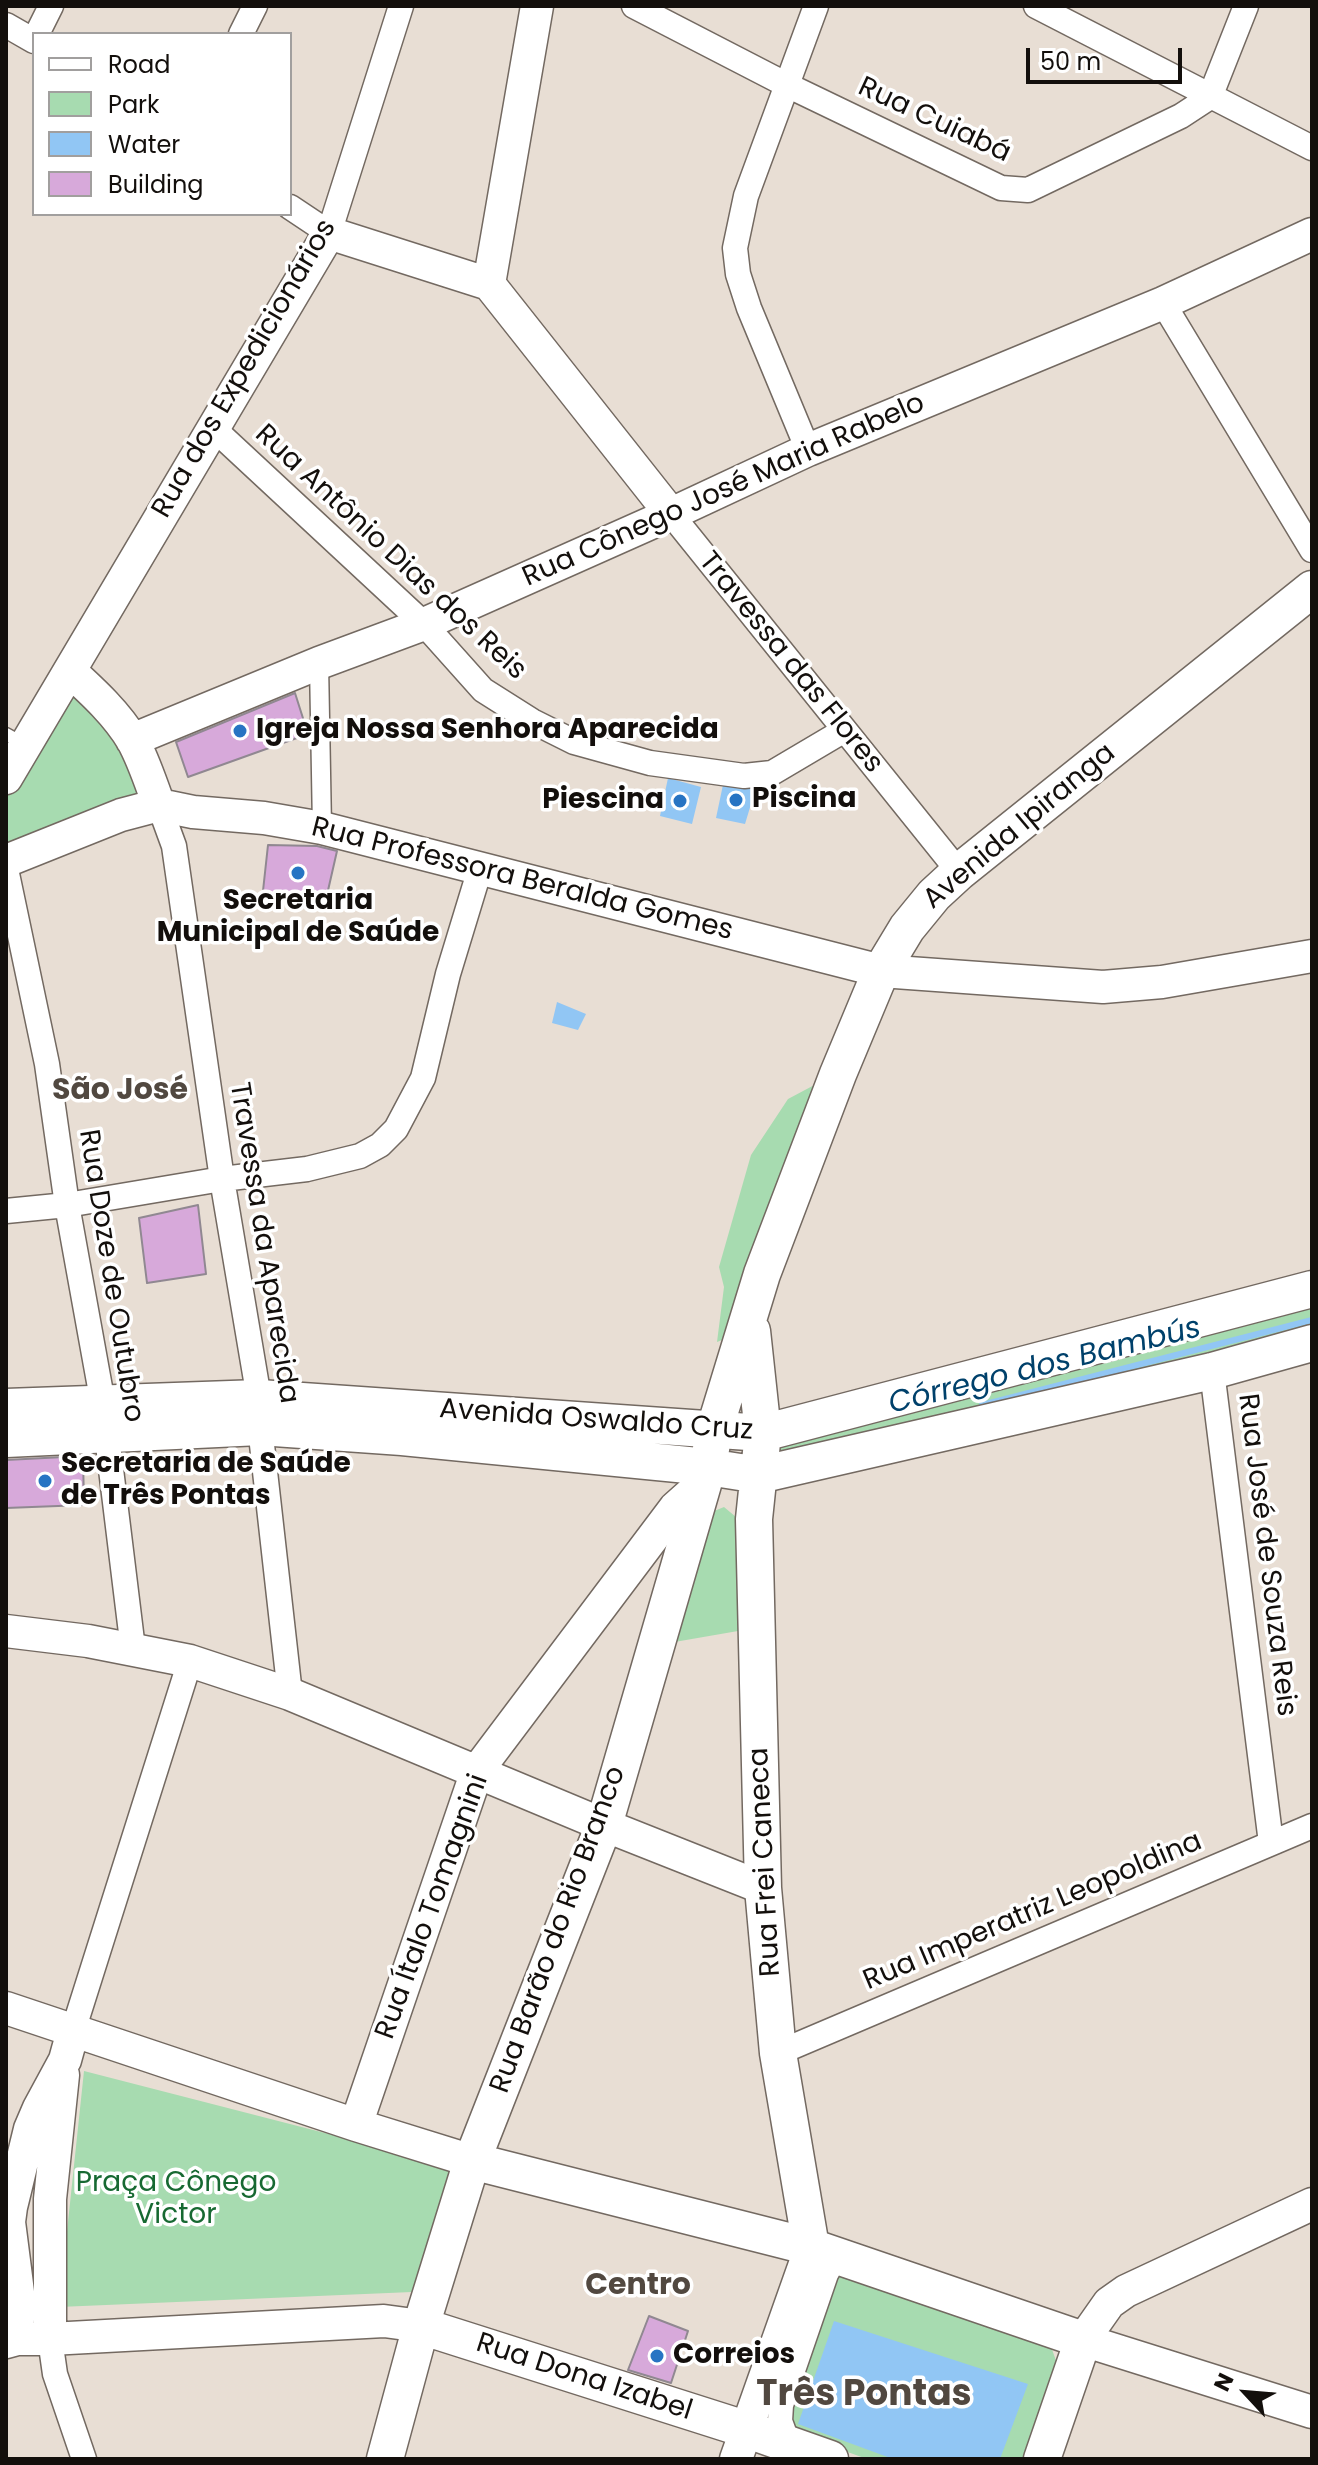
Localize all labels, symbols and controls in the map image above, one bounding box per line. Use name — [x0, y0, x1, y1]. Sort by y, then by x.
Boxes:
legend — [32, 32, 292, 216]
scale bar — [1030, 32, 1186, 82]
text: 50 m — [1040, 45, 1101, 78]
text: Road — [108, 48, 170, 81]
street label: Rua Cuiabá — [852, 71, 1016, 171]
text: Park — [108, 88, 159, 121]
text: Water — [108, 128, 180, 161]
text: Building — [108, 168, 204, 201]
street label: Rua dos Expedicionários — [146, 214, 344, 524]
street label: Rua Cônego José Maria Rabelo — [518, 387, 930, 595]
street label: Rua Antônio Dias dos Reis — [247, 418, 533, 688]
street label: Travessa das Flores — [691, 546, 889, 780]
place label: Igreja Nossa Senhora Aparecida — [256, 714, 719, 748]
marker: Igreja Nossa Senhora Aparecida — [231, 722, 249, 740]
street label: Avenida Ipiranga — [917, 737, 1123, 917]
place label: Piscina — [752, 783, 856, 817]
place label: Piescina — [542, 784, 664, 818]
marker: Piscina — [727, 791, 745, 809]
marker: Piescina — [671, 792, 689, 810]
street label: Rua Professora Beralda Gomes — [308, 811, 736, 949]
marker: Secretaria Municipal de Saúde — [289, 864, 307, 882]
place label: Secretaria Municipal de Saúde — [157, 885, 439, 951]
district label: São José — [52, 1073, 188, 1109]
street label: Travessa da Aparecida — [221, 1080, 305, 1406]
street label: Rua Doze de Outubro — [70, 1127, 150, 1425]
water label: Córrego dos Bambús — [885, 1311, 1205, 1423]
street label: Rua José de Souza Reis — [1230, 1392, 1302, 1718]
street label: Avenida Oswaldo Cruz — [438, 1393, 754, 1449]
place label: Secretaria de Saúde de Três Pontas — [61, 1448, 351, 1514]
marker: Secretaria de Saúde de Três Pontas — [36, 1472, 54, 1490]
street label: Rua Frei Caneca — [743, 1747, 789, 1977]
street label: Rua Barão do Rio Branco — [484, 1762, 634, 2098]
street label: Rua Ítalo Tomagnini — [369, 1770, 497, 2044]
street label: Rua Imperatriz Leopoldina — [859, 1825, 1207, 1999]
park label: Praça Cônego Victor — [76, 2167, 276, 2233]
district label: Centro — [585, 2268, 691, 2304]
street label: Rua Dona Izabel — [472, 2327, 696, 2429]
place label: Correios — [673, 2339, 795, 2373]
marker: Correios — [648, 2347, 666, 2365]
north arrow — [1206, 2353, 1286, 2433]
text: N — [1206, 2368, 1242, 2396]
district label: Três Pontas — [756, 2374, 972, 2418]

